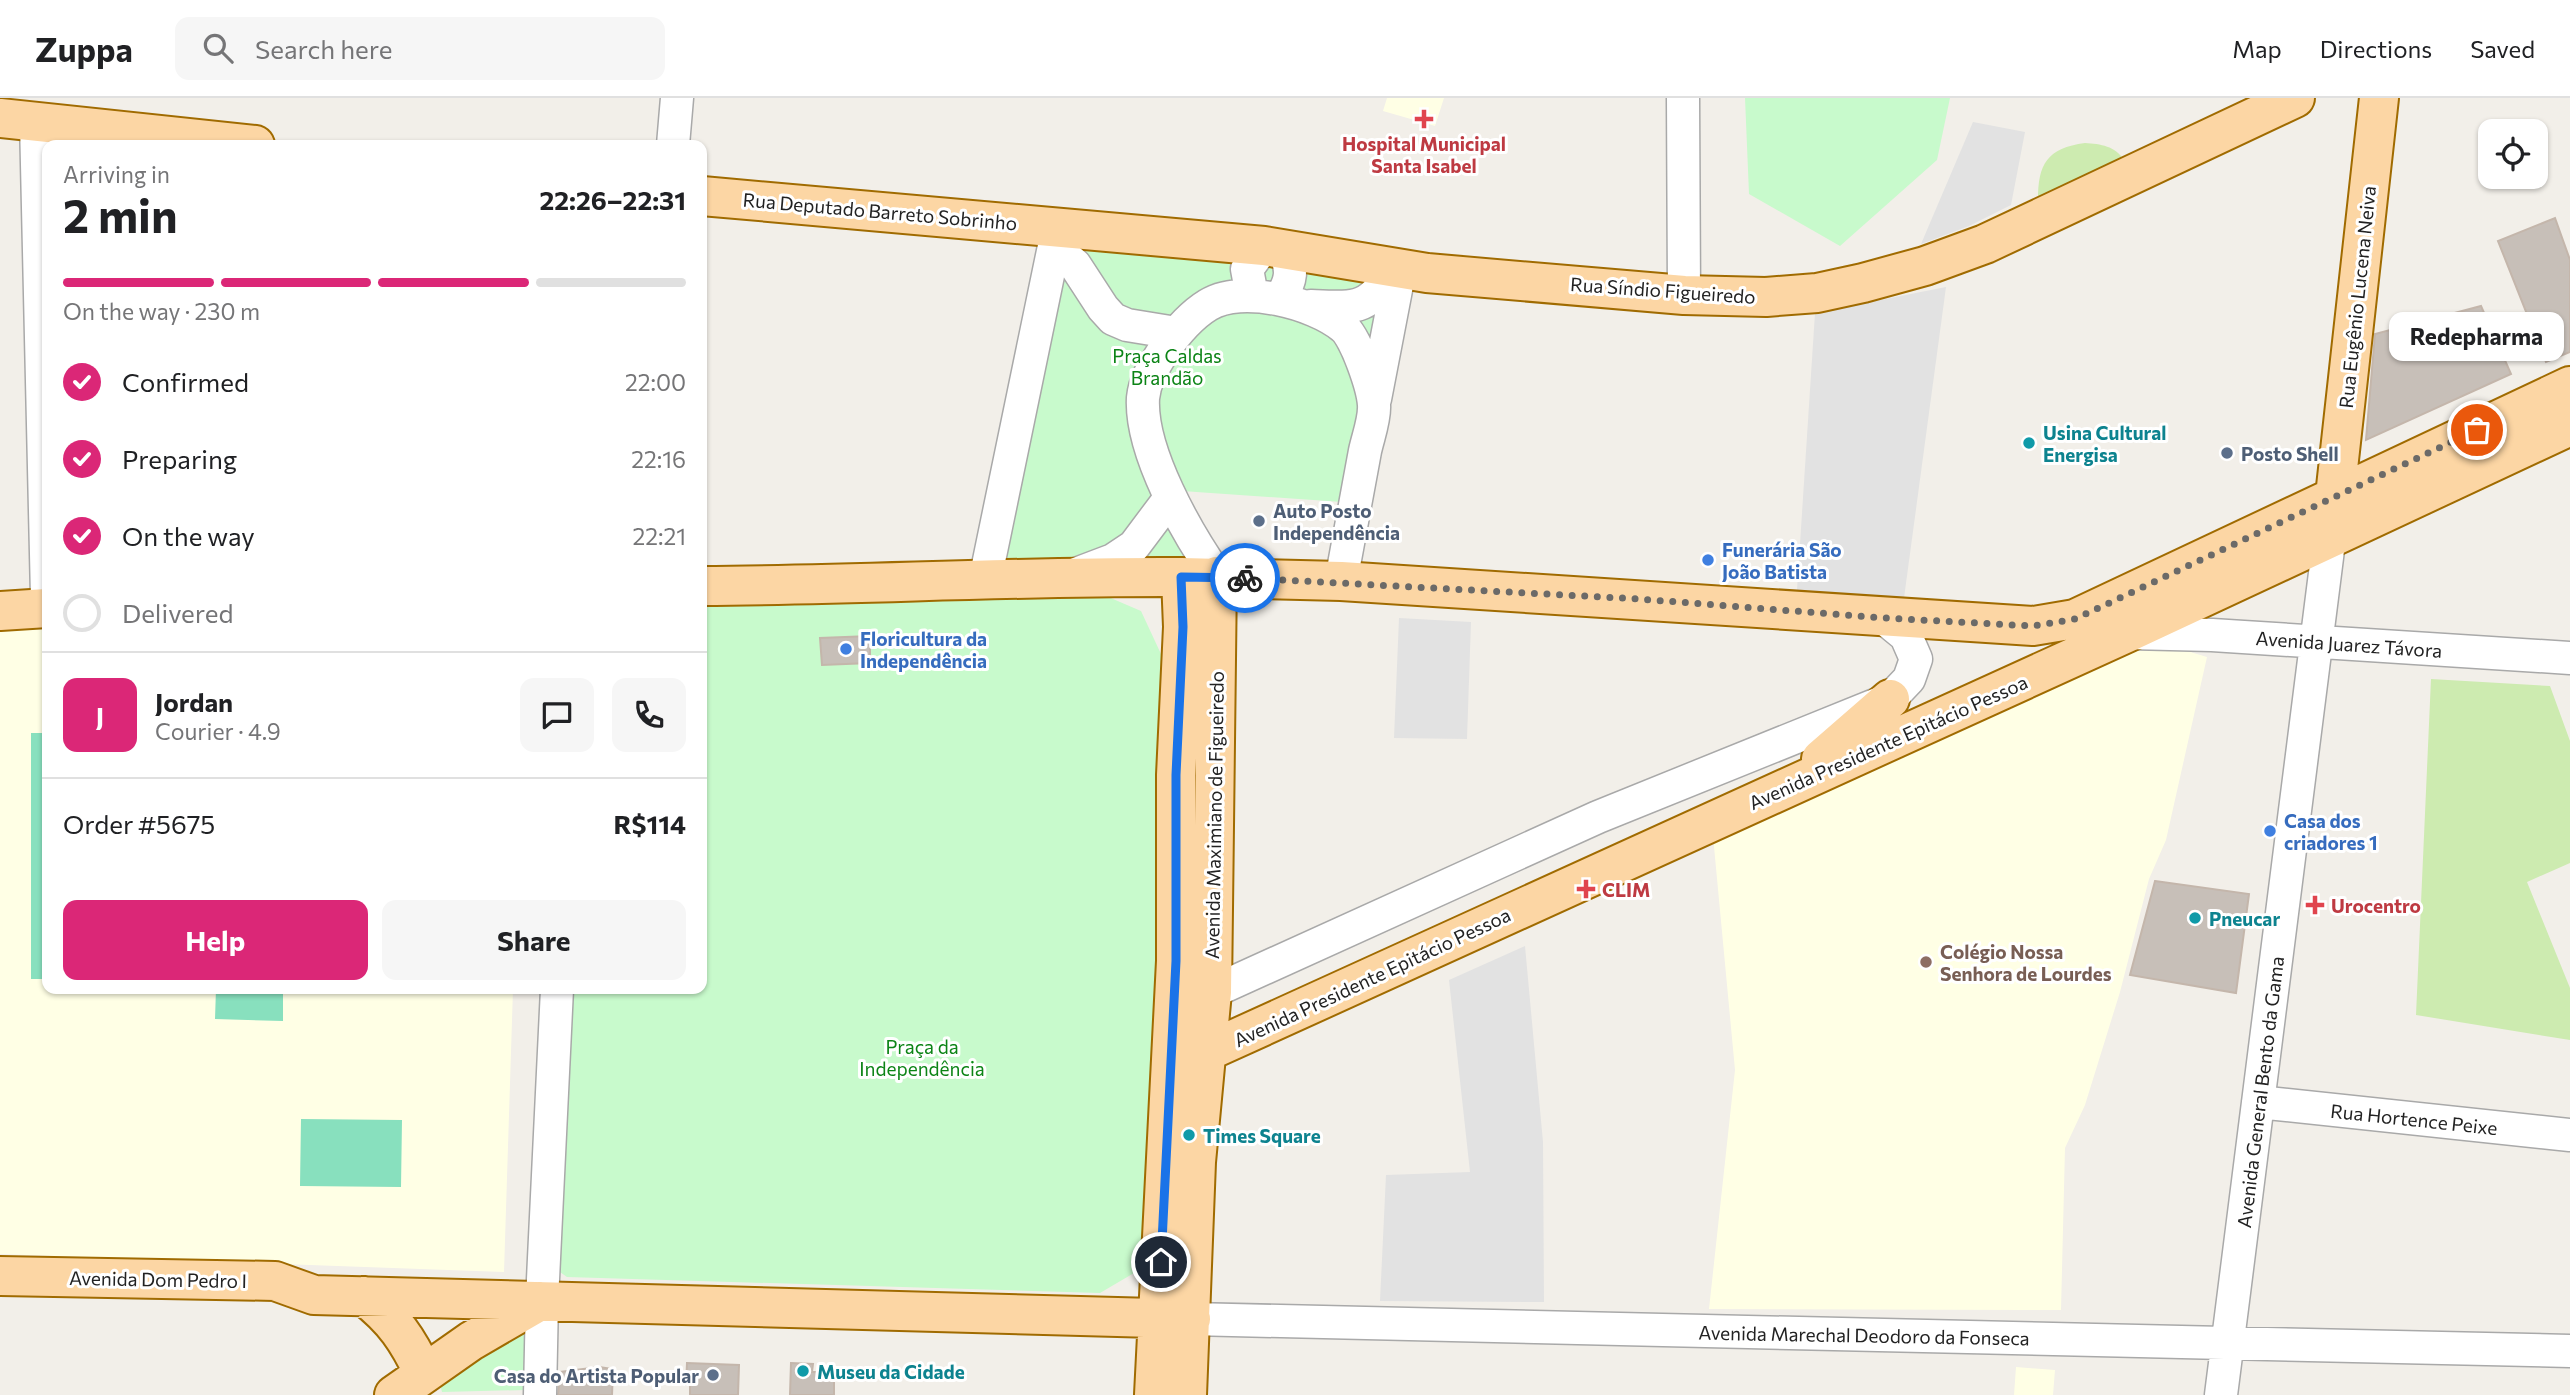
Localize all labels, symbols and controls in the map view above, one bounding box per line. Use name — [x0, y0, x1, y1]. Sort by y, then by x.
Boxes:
search box — [175, 17, 665, 80]
text: Zuppa — [35, 28, 133, 69]
icon: search — [199, 29, 237, 67]
text: Search here — [255, 33, 392, 64]
text: Map — [2232, 34, 2282, 63]
text: Directions — [2320, 34, 2432, 63]
text: Saved — [2470, 34, 2535, 63]
marker: Hospital Municipal Santa Isabel — [1414, 109, 1434, 129]
map controls — [2478, 119, 2548, 189]
button: locate — [2478, 119, 2548, 189]
place label: Hospital Municipal Santa Isabel — [1342, 132, 1506, 177]
text: Arriving in — [63, 160, 170, 188]
text: 22:26–22:31 — [540, 184, 686, 215]
street label: Rua Eugênio Lucena Neiva — [2334, 185, 2380, 409]
text: 2 min — [63, 186, 178, 242]
street label: Rua Deputado Barreto Sobrinho — [742, 188, 1018, 234]
street label: Rua Síndio Figueiredo — [1570, 272, 1756, 308]
text: On the way · 230 m — [63, 297, 260, 325]
callout: Redepharma — [2390, 311, 2564, 360]
text: Redepharma — [2410, 322, 2543, 350]
park label: Praça Caldas Brandão — [1112, 344, 1222, 389]
icon: check — [63, 363, 101, 401]
text: Confirmed — [122, 366, 249, 397]
text: 22:00 — [625, 368, 686, 396]
pin — [2447, 400, 2507, 460]
icon: bag — [2458, 411, 2496, 449]
place label: Usina Cultural Energisa — [2043, 421, 2166, 466]
marker: Usina Cultural Energisa — [2021, 435, 2037, 451]
icon: check — [63, 440, 101, 478]
place label: Posto Shell — [2241, 442, 2339, 465]
text: Preparing — [122, 443, 237, 474]
text: 22:16 — [631, 445, 686, 473]
marker: Posto Shell — [2219, 445, 2235, 461]
place label: Auto Posto Independência — [1273, 499, 1400, 544]
marker: Auto Posto Independência — [1251, 513, 1267, 529]
icon: check — [63, 517, 101, 555]
text: On the way — [122, 520, 255, 551]
text: 22:21 — [632, 522, 686, 550]
place label: Funerária São João Batista — [1722, 538, 1842, 583]
courier — [1210, 543, 1280, 613]
marker: Funerária São João Batista — [1700, 552, 1716, 568]
icon: bike — [1226, 559, 1264, 597]
text: Delivered — [122, 597, 233, 628]
street label: Avenida Juarez Távora — [2255, 626, 2443, 662]
place label: Floricultura da Independência — [860, 627, 987, 672]
marker: Floricultura da Independência — [838, 641, 854, 657]
street label: Avenida Presidente Epitácio Pessoa — [1745, 670, 2031, 814]
street label: Avenida Maximiano de Figueiredo — [1200, 671, 1228, 959]
button: chat — [520, 678, 594, 752]
button: phone — [612, 678, 686, 752]
text: Jordan — [155, 686, 233, 717]
text: J — [96, 700, 104, 731]
text: Courier · 4.9 — [155, 717, 281, 745]
text: Order #5675 — [63, 808, 215, 839]
text: R$114 — [614, 808, 686, 839]
place label: Casa dos criadores 1 — [2284, 809, 2377, 854]
marker: Casa dos criadores 1 — [2262, 823, 2278, 839]
place label: CLIM — [1602, 878, 1650, 901]
marker: CLIM — [1576, 879, 1596, 899]
place label: Urocentro — [2331, 894, 2421, 917]
marker: Urocentro — [2305, 895, 2325, 915]
button: Help — [63, 900, 368, 980]
button: Share — [382, 900, 686, 980]
street label: Avenida Presidente Epitácio Pessoa — [1230, 903, 1514, 1051]
place label: Pneucar — [2209, 907, 2280, 930]
marker: Pneucar — [2187, 910, 2203, 926]
place label: Colégio Nossa Senhora de Lourdes — [1940, 940, 2112, 985]
marker: Colégio Nossa Senhora de Lourdes — [1918, 954, 1934, 970]
street label: Avenida General Bento da Gama — [2232, 955, 2288, 1229]
park label: Praça da Independência — [859, 1035, 985, 1080]
street label: Rua Hortence Peixe — [2329, 1099, 2499, 1139]
place label: Times Square — [1203, 1124, 1321, 1147]
marker: Times Square — [1181, 1127, 1197, 1143]
pin — [1131, 1232, 1191, 1292]
icon: home — [1142, 1243, 1180, 1281]
street label: Avenida Dom Pedro I — [69, 1266, 247, 1292]
street label: Avenida Marechal Deodoro da Fonseca — [1698, 1321, 2030, 1349]
place label: Museu da Cidade — [817, 1360, 965, 1383]
marker: Museu da Cidade — [795, 1363, 811, 1379]
place label: Casa do Artista Popular — [494, 1364, 699, 1387]
marker: Casa do Artista Popular — [705, 1367, 721, 1383]

